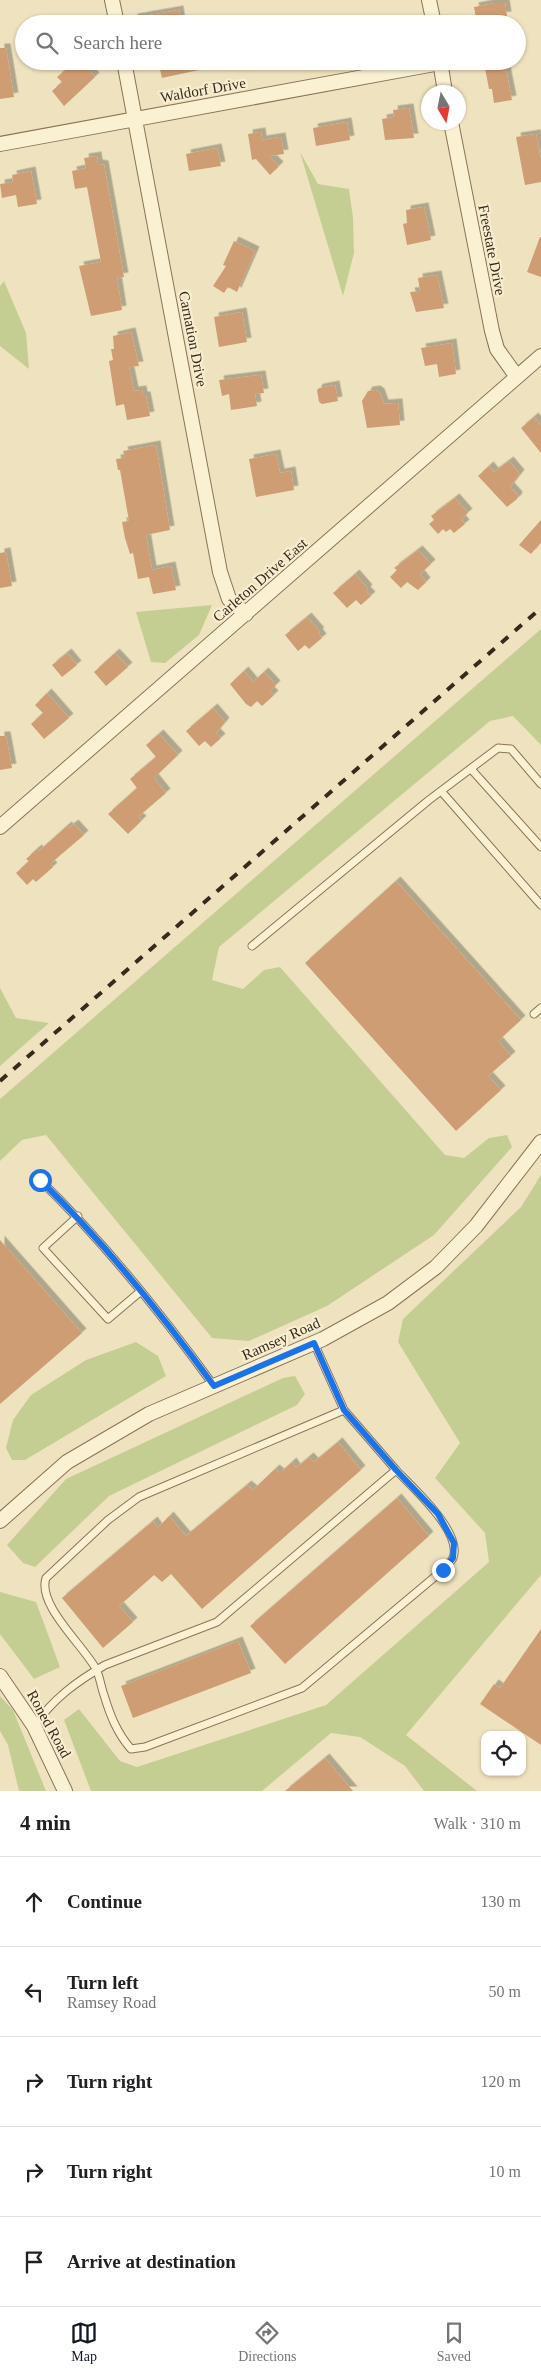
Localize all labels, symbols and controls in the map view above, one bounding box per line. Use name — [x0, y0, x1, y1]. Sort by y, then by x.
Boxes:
search box — [15, 15, 526, 70]
icon: search — [33, 29, 61, 57]
text: Search here — [73, 32, 162, 53]
street label: Waldorf Drive — [159, 75, 247, 105]
north arrow — [421, 85, 466, 130]
street label: Freestate Drive — [475, 203, 509, 297]
street label: Carnation Drive — [176, 290, 210, 388]
street label: Carleton Drive East — [210, 534, 311, 625]
route start — [29, 1169, 52, 1192]
street label: Ramsey Road — [239, 1314, 323, 1363]
route end — [432, 1559, 455, 1582]
street label: Roned Road — [24, 1688, 74, 1761]
map controls — [481, 1731, 526, 1776]
button: locate — [481, 1731, 526, 1776]
text: 4 min — [20, 1811, 71, 1835]
text: Walk · 310 m — [434, 1815, 521, 1832]
icon: ahead — [20, 1888, 48, 1916]
text: Continue — [67, 1891, 142, 1912]
text: 130 m — [481, 1893, 521, 1910]
text: Turn left — [67, 1972, 139, 1993]
icon: left — [20, 1978, 48, 2006]
text: 50 m — [489, 1983, 521, 2000]
text: Ramsey Road — [67, 1994, 156, 2011]
icon: right — [20, 2068, 48, 2096]
text: Turn right — [67, 2071, 152, 2092]
text: 120 m — [481, 2073, 521, 2090]
icon: right — [20, 2158, 48, 2186]
text: Turn right — [67, 2161, 152, 2182]
text: 10 m — [489, 2163, 521, 2180]
icon: arrive — [20, 2248, 48, 2276]
text: Arrive at destination — [67, 2251, 236, 2272]
tab: Map — [70, 2319, 98, 2365]
tab: Directions — [238, 2319, 297, 2365]
tab: Saved — [437, 2319, 471, 2365]

